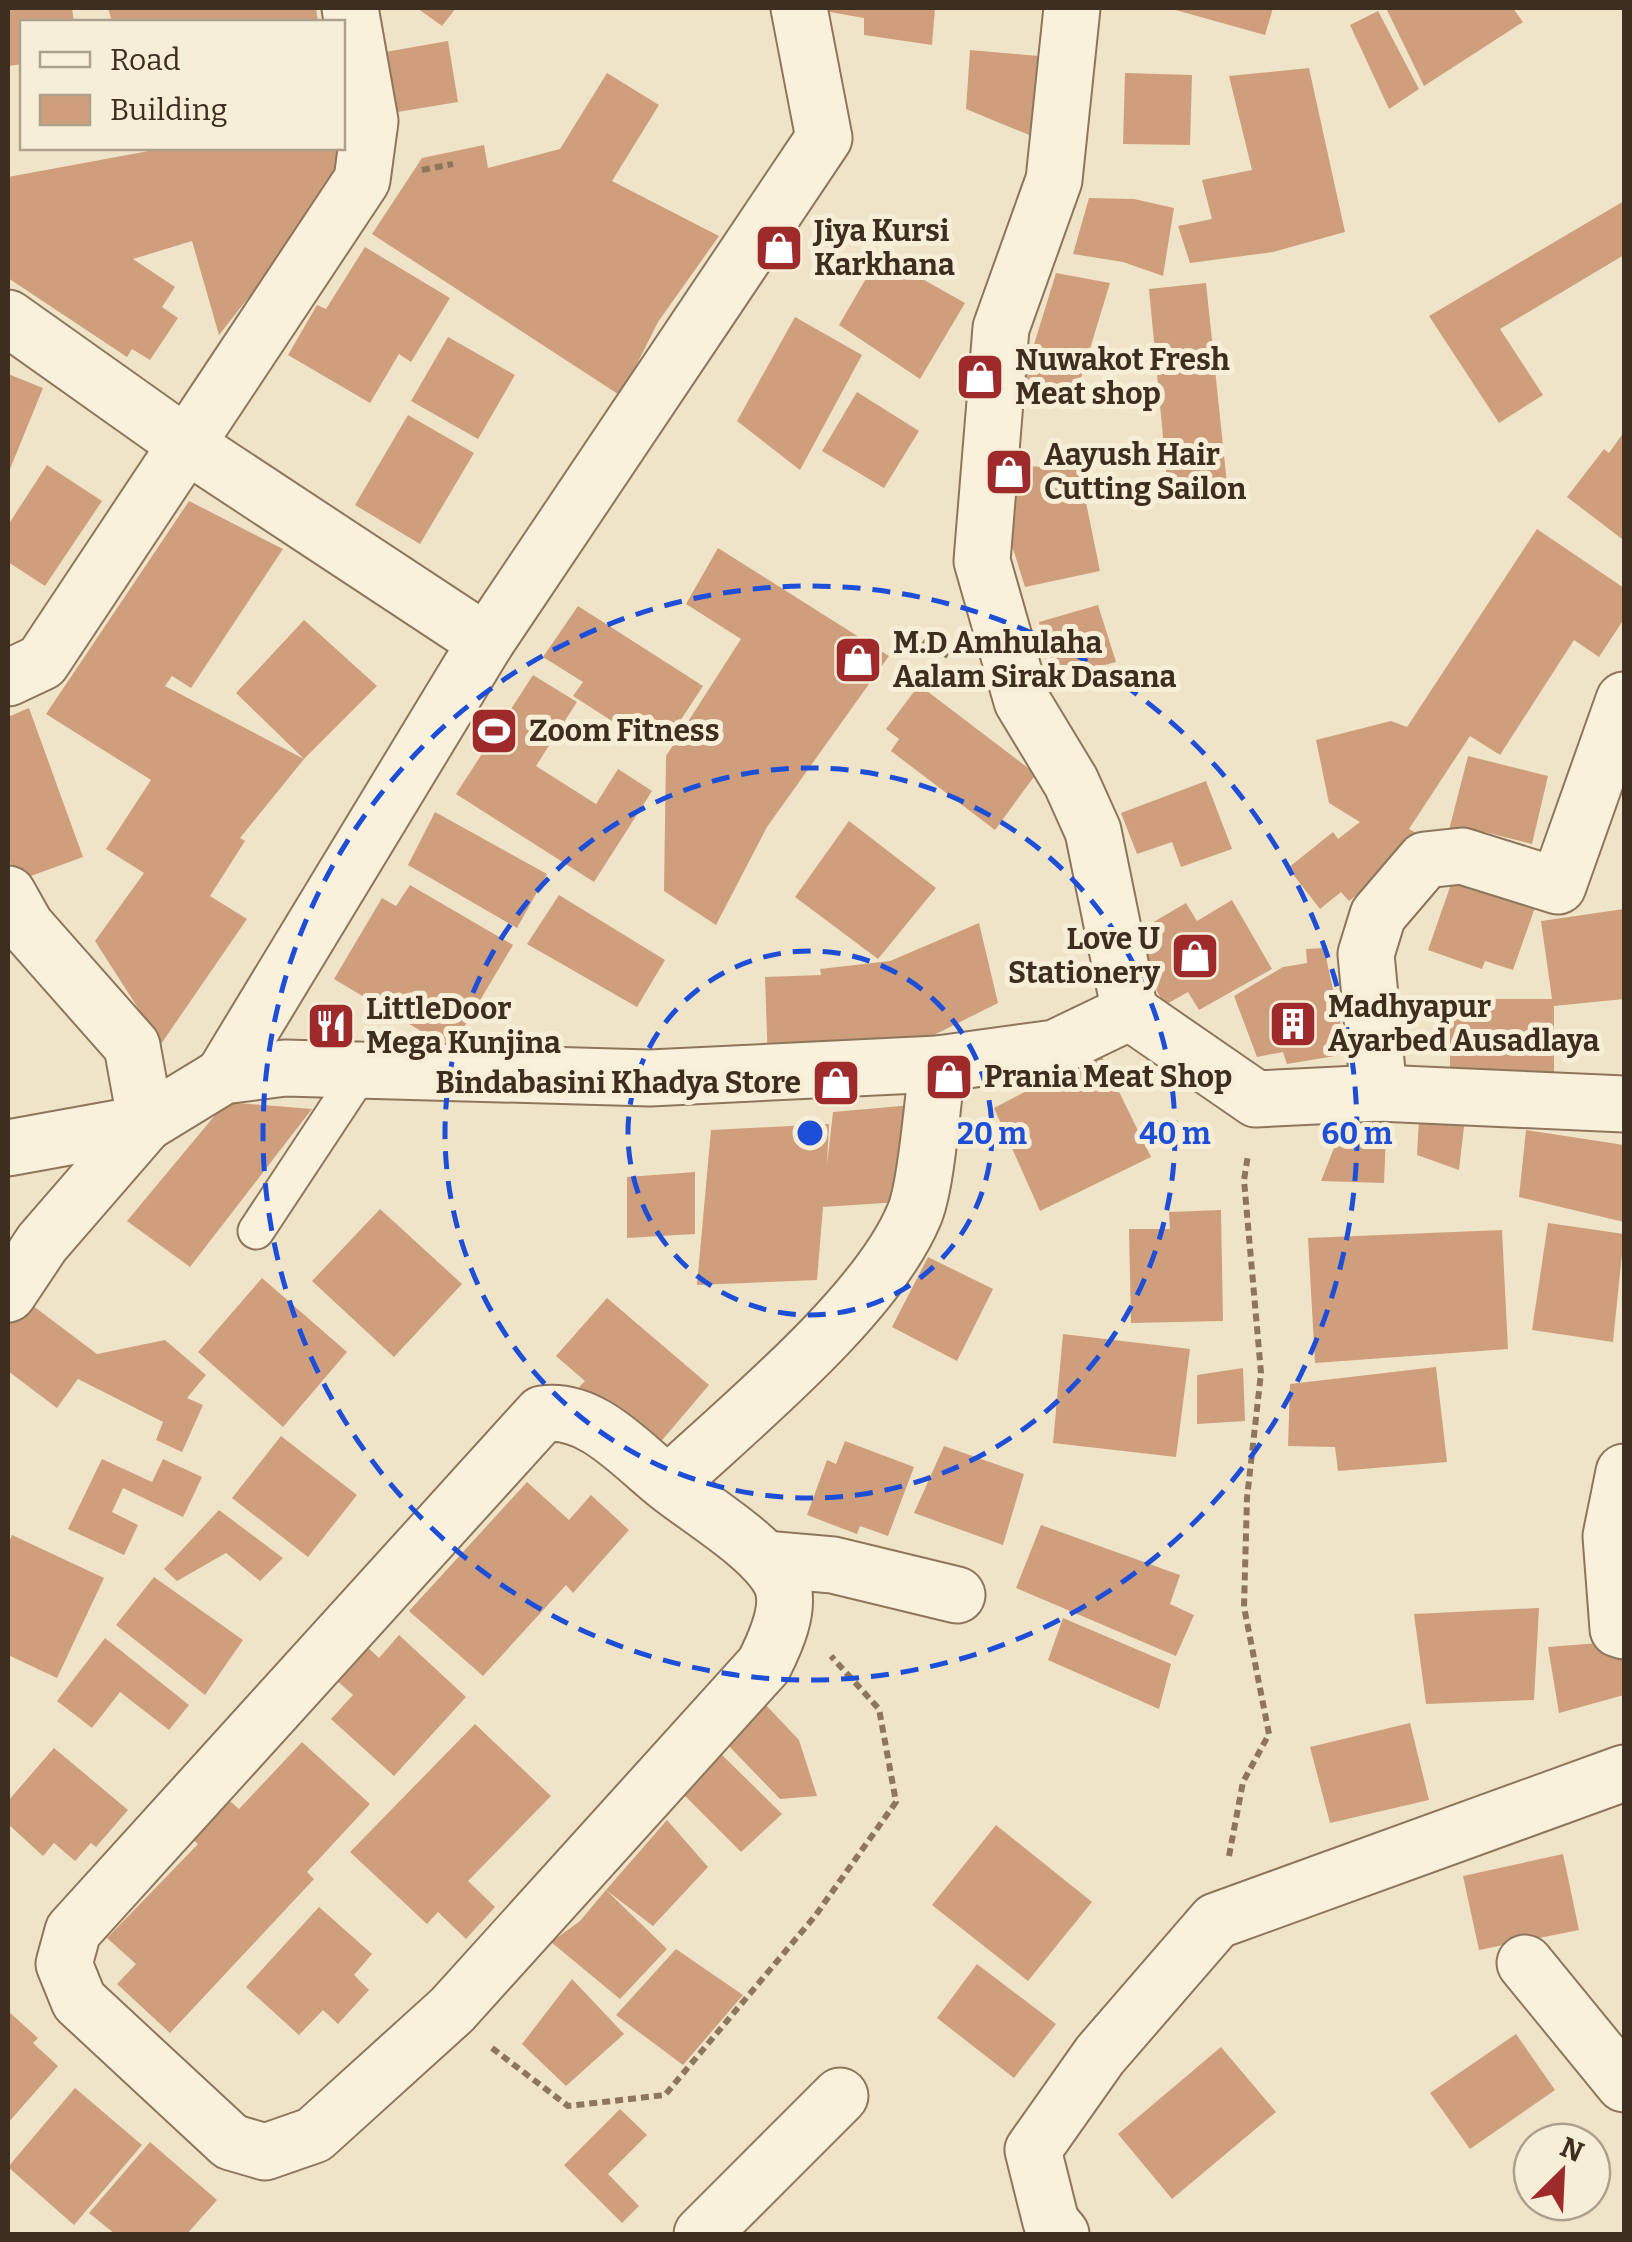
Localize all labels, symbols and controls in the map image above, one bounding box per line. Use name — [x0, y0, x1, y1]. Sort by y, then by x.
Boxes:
legend — [20, 20, 345, 150]
text: Road — [110, 42, 181, 78]
text: Building — [110, 92, 228, 128]
place label: Jiya Kursi Karkhana — [812, 213, 955, 283]
shop icon: Jiya Kursi Karkhana — [753, 222, 805, 274]
place label: Nuwakot Fresh Meat shop — [1015, 342, 1230, 412]
shop icon: Nuwakot Fresh Meat shop — [954, 351, 1006, 403]
place label: Aayush Hair Cutting Sailon — [1044, 437, 1247, 507]
shop icon: Aayush Hair Cutting Sailon — [983, 446, 1035, 498]
place label: M.D Amhulaha Aalam Sirak Dasana — [893, 625, 1177, 695]
shop icon: M.D Amhulaha Aalam Sirak Dasana — [832, 634, 884, 686]
sports icon: Zoom Fitness — [468, 705, 520, 757]
place label: Zoom Fitness — [529, 713, 719, 749]
place label: Love U Stationery — [1008, 921, 1160, 991]
shop icon: Love U Stationery — [1169, 930, 1221, 982]
place label: Madhyapur Ayarbed Ausadlaya — [1328, 989, 1600, 1059]
place label: LittleDoor Mega Kunjina — [366, 991, 561, 1061]
building icon: Madhyapur Ayarbed Ausadlaya — [1267, 998, 1319, 1050]
restaurant icon: LittleDoor Mega Kunjina — [305, 1000, 357, 1052]
shop icon: Prania Meat Shop — [923, 1051, 975, 1103]
shop icon: Bindabasini Khadya Store — [810, 1057, 862, 1109]
place label: Prania Meat Shop — [984, 1059, 1232, 1095]
place label: Bindabasini Khadya Store — [435, 1065, 801, 1101]
centre of rings — [792, 1115, 828, 1151]
text: 20 m — [957, 1116, 1027, 1152]
text: 40 m — [1139, 1116, 1211, 1152]
text: 60 m — [1322, 1116, 1393, 1152]
north arrow — [1512, 2122, 1612, 2222]
text: N — [1555, 2130, 1589, 2169]

